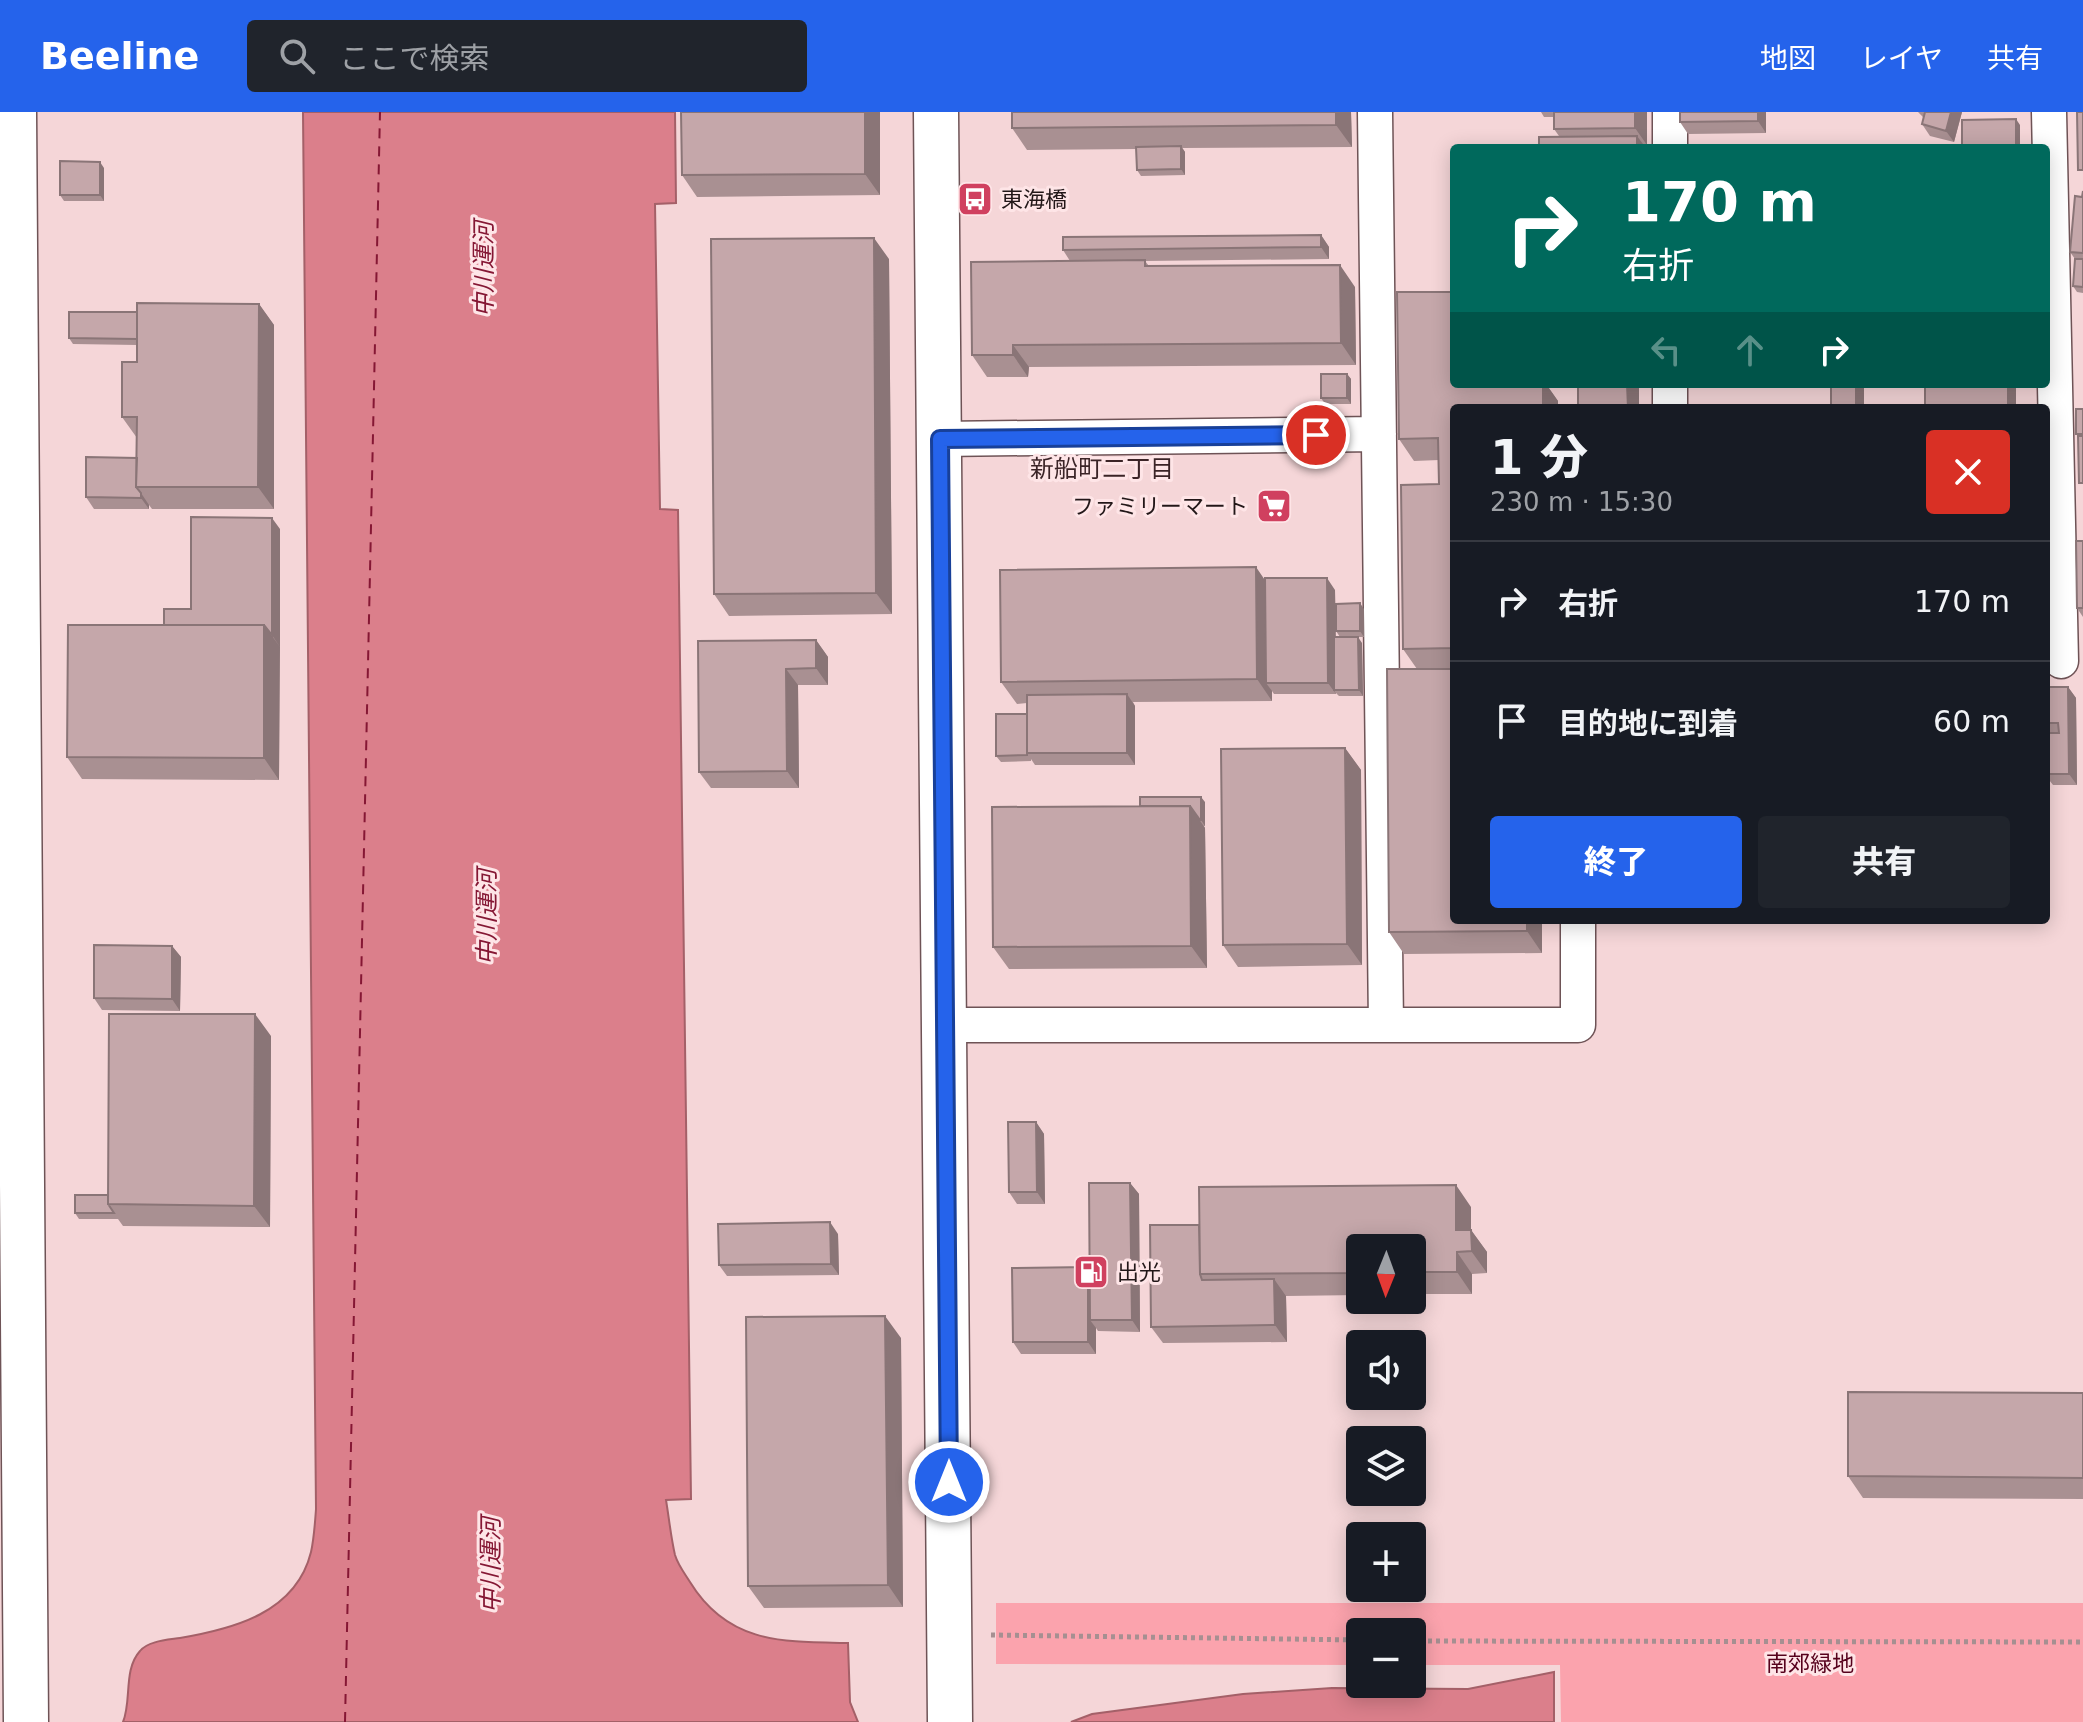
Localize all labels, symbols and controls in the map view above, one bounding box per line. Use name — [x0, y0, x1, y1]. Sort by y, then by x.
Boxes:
search box — [247, 20, 807, 92]
text: Beeline — [40, 34, 199, 78]
icon: search — [275, 34, 319, 78]
text: ここで検索 — [339, 41, 489, 76]
text: 地図 — [1760, 42, 1816, 75]
text: レイヤ — [1860, 42, 1943, 75]
text: 共有 — [1987, 42, 2043, 75]
text: 170 m — [1622, 169, 1817, 234]
icon: right — [1490, 176, 1594, 280]
bus stop icon: 東海橋 — [956, 180, 994, 218]
place label: 東海橋 — [1001, 187, 1067, 212]
water label: 中川運河 — [470, 217, 498, 317]
text: 右折 — [1622, 245, 1694, 286]
icon: left — [1644, 328, 1688, 372]
icon: ahead — [1728, 328, 1772, 372]
icon: right — [1812, 328, 1856, 372]
pin — [1282, 401, 1350, 469]
icon: arrive — [1294, 413, 1338, 457]
text: 1 分 — [1490, 429, 1588, 485]
button: close — [1926, 430, 2010, 514]
district label: 新船町二丁目 — [1030, 455, 1174, 483]
supermarket icon: ファミリーマート — [1255, 487, 1293, 525]
text: 230 m · 15:30 — [1490, 487, 1673, 517]
place label: ファミリーマート — [1072, 494, 1248, 519]
icon: right — [1490, 579, 1534, 623]
text: 170 m — [1914, 584, 2010, 619]
text: 右折 — [1558, 586, 1618, 621]
icon: arrive — [1490, 699, 1534, 743]
text: 60 m — [1933, 704, 2010, 739]
text: 目的地に到着 — [1558, 706, 1738, 741]
button: 終了 — [1490, 816, 1742, 908]
button: 共有 — [1758, 816, 2010, 908]
water label: 中川運河 — [473, 865, 501, 965]
north arrow — [1346, 1234, 1426, 1314]
map controls — [1346, 1234, 1426, 1698]
fuel station icon: 出光 — [1072, 1253, 1110, 1291]
place label: 出光 — [1117, 1260, 1161, 1285]
button: sound — [1346, 1330, 1426, 1410]
button: layers — [1346, 1426, 1426, 1506]
position arrow — [907, 1440, 991, 1524]
water label: 中川運河 — [477, 1513, 505, 1613]
button: + — [1346, 1522, 1426, 1602]
button: − — [1346, 1618, 1426, 1698]
park label: 南郊緑地 — [1766, 1651, 1854, 1676]

